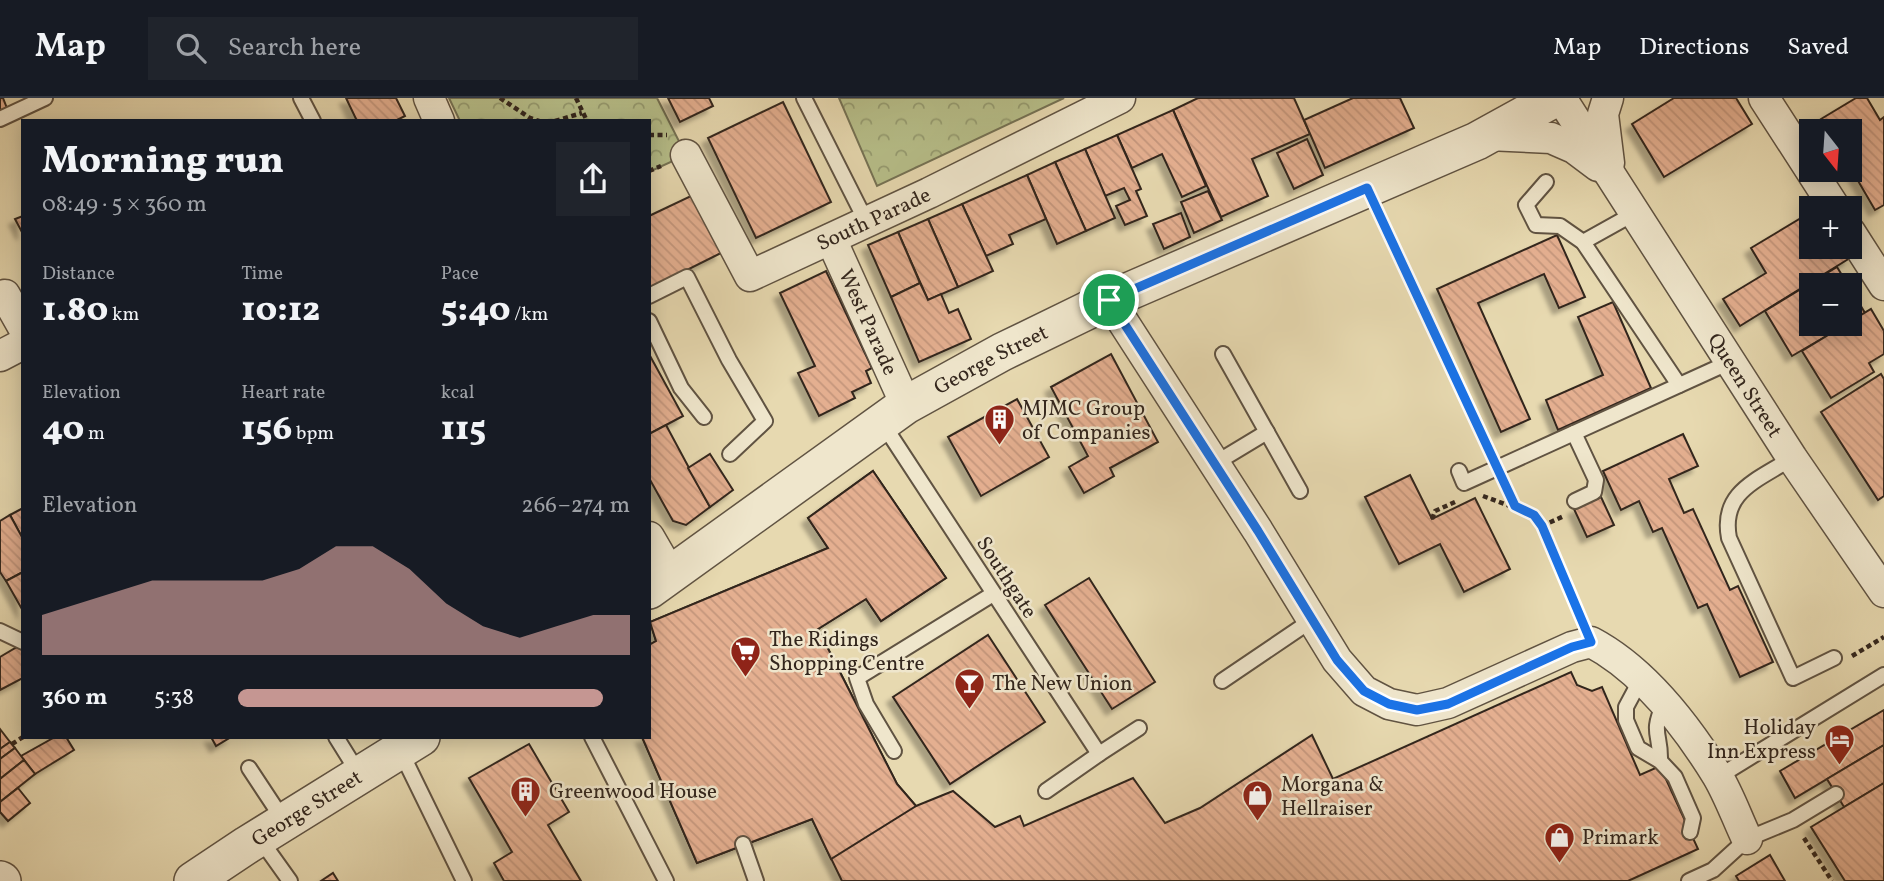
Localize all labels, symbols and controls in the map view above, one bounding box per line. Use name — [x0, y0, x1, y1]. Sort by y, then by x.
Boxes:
search box — [148, 17, 638, 80]
text: Map — [35, 25, 106, 71]
icon: search — [172, 29, 210, 67]
text: Search here — [228, 30, 361, 66]
text: Map — [1553, 31, 1601, 65]
text: Directions — [1639, 31, 1749, 65]
text: Saved — [1787, 31, 1849, 65]
north arrow — [1799, 119, 1862, 182]
map controls — [1799, 119, 1862, 336]
text: Morning run — [42, 136, 284, 189]
button: share — [556, 142, 630, 216]
street label: South Parade — [812, 181, 936, 259]
text: 08:49 · 5 × 360 m — [42, 189, 207, 221]
button: + — [1799, 196, 1862, 259]
text: Distance — [42, 261, 115, 287]
text: Time — [241, 261, 283, 287]
text: Pace — [441, 261, 479, 287]
street label: West Parade — [830, 265, 904, 380]
pin — [1079, 270, 1139, 330]
button: − — [1799, 273, 1862, 336]
icon: arrive — [1090, 281, 1128, 319]
text: 1.80 — [42, 287, 108, 335]
text: 10:12 — [241, 287, 320, 335]
text: 5:40 — [441, 287, 510, 335]
text: km — [108, 302, 139, 328]
text: /km — [510, 302, 548, 328]
street label: George Street — [929, 319, 1053, 403]
street label: Queen Street — [1700, 328, 1788, 444]
text: Elevation — [42, 380, 121, 406]
text: Heart rate — [241, 380, 325, 406]
text: kcal — [441, 380, 474, 406]
place label: MJMC Group of Companies — [1022, 395, 1150, 448]
building icon: MJMC Group of Companies — [982, 403, 1016, 447]
text: 40 — [42, 406, 84, 454]
text: 156 — [241, 406, 292, 454]
text: 115 — [441, 406, 486, 454]
text: m — [84, 421, 105, 447]
text: bpm — [292, 421, 334, 447]
text: Elevation — [42, 490, 138, 522]
text: 266–274 m — [521, 490, 630, 522]
street label: Southgate — [968, 531, 1043, 625]
place label: The Ridings Shopping Centre — [769, 626, 925, 679]
supermarket icon: The Ridings Shopping Centre — [729, 634, 763, 678]
bar icon: The New Union — [952, 666, 986, 710]
place label: The New Union — [992, 670, 1132, 699]
text: 360 m — [42, 682, 107, 714]
text: 5:38 — [154, 682, 194, 714]
place label: Holiday Inn Express — [1707, 714, 1817, 767]
hotel icon: Holiday Inn Express — [1822, 722, 1856, 766]
street label: George Street — [246, 764, 368, 855]
place label: Morgana & Hellraiser — [1281, 771, 1384, 824]
building icon: Greenwood House — [509, 774, 543, 818]
place label: Greenwood House — [549, 778, 717, 807]
shop icon: Morgana & Hellraiser — [1241, 779, 1275, 823]
shop icon: Primark — [1542, 820, 1576, 864]
place label: Primark — [1582, 824, 1659, 853]

